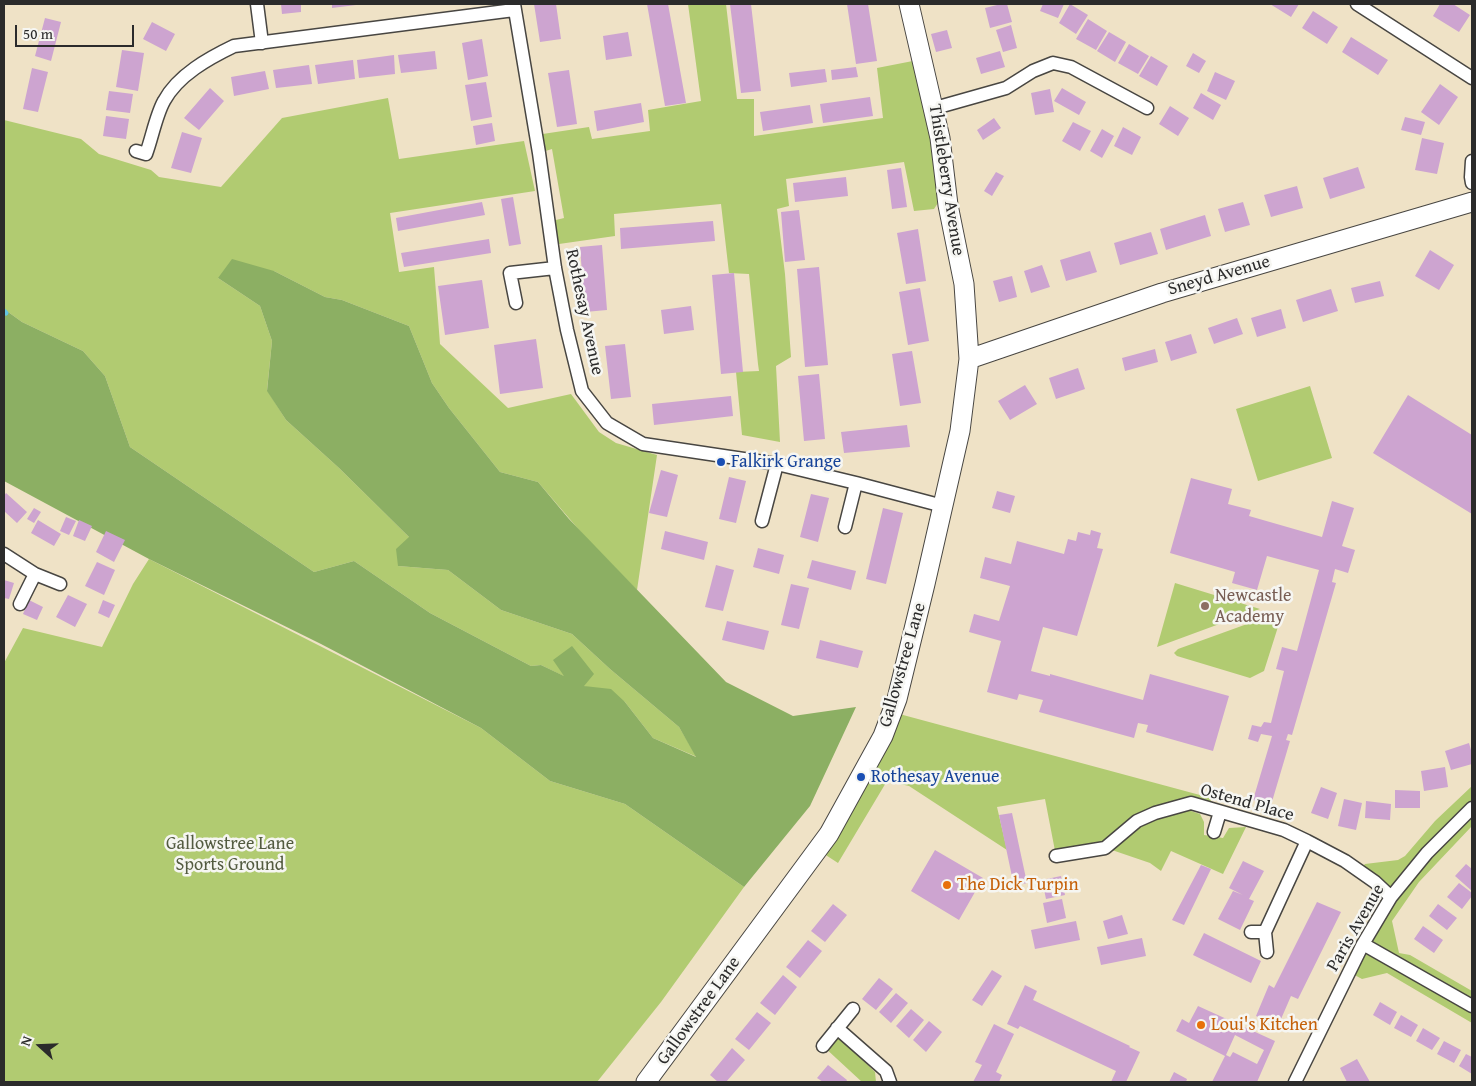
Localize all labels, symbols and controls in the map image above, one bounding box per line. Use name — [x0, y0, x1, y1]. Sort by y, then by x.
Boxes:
scale bar — [18, 15, 136, 47]
text: 50 m — [23, 23, 53, 44]
street label: Thistleberry Avenue — [923, 103, 969, 257]
street label: Rothesay Avenue — [560, 247, 608, 377]
street label: Sneyd Avenue — [1165, 251, 1273, 301]
place label: Falkirk Grange — [731, 451, 841, 473]
marker: Falkirk Grange — [715, 456, 727, 468]
place label: Newcastle Academy — [1215, 585, 1291, 628]
street label: Gallowstree Lane — [875, 600, 931, 730]
marker: Newcastle Academy — [1199, 600, 1211, 612]
place label: Rothesay Avenue — [871, 766, 999, 788]
marker: Rothesay Avenue — [855, 771, 867, 783]
street label: Ostend Place — [1198, 779, 1296, 827]
park label: Gallowstree Lane Sports Ground — [166, 833, 294, 876]
place label: The Dick Turpin — [957, 874, 1079, 896]
marker: The Dick Turpin — [941, 879, 953, 891]
street label: Paris Avenue — [1322, 881, 1390, 975]
street label: Gallowstree Lane — [653, 953, 745, 1069]
place label: Loui's Kitchen — [1211, 1014, 1318, 1036]
marker: Loui's Kitchen — [1195, 1019, 1207, 1031]
north arrow — [15, 1021, 65, 1071]
text: N — [15, 1033, 37, 1049]

